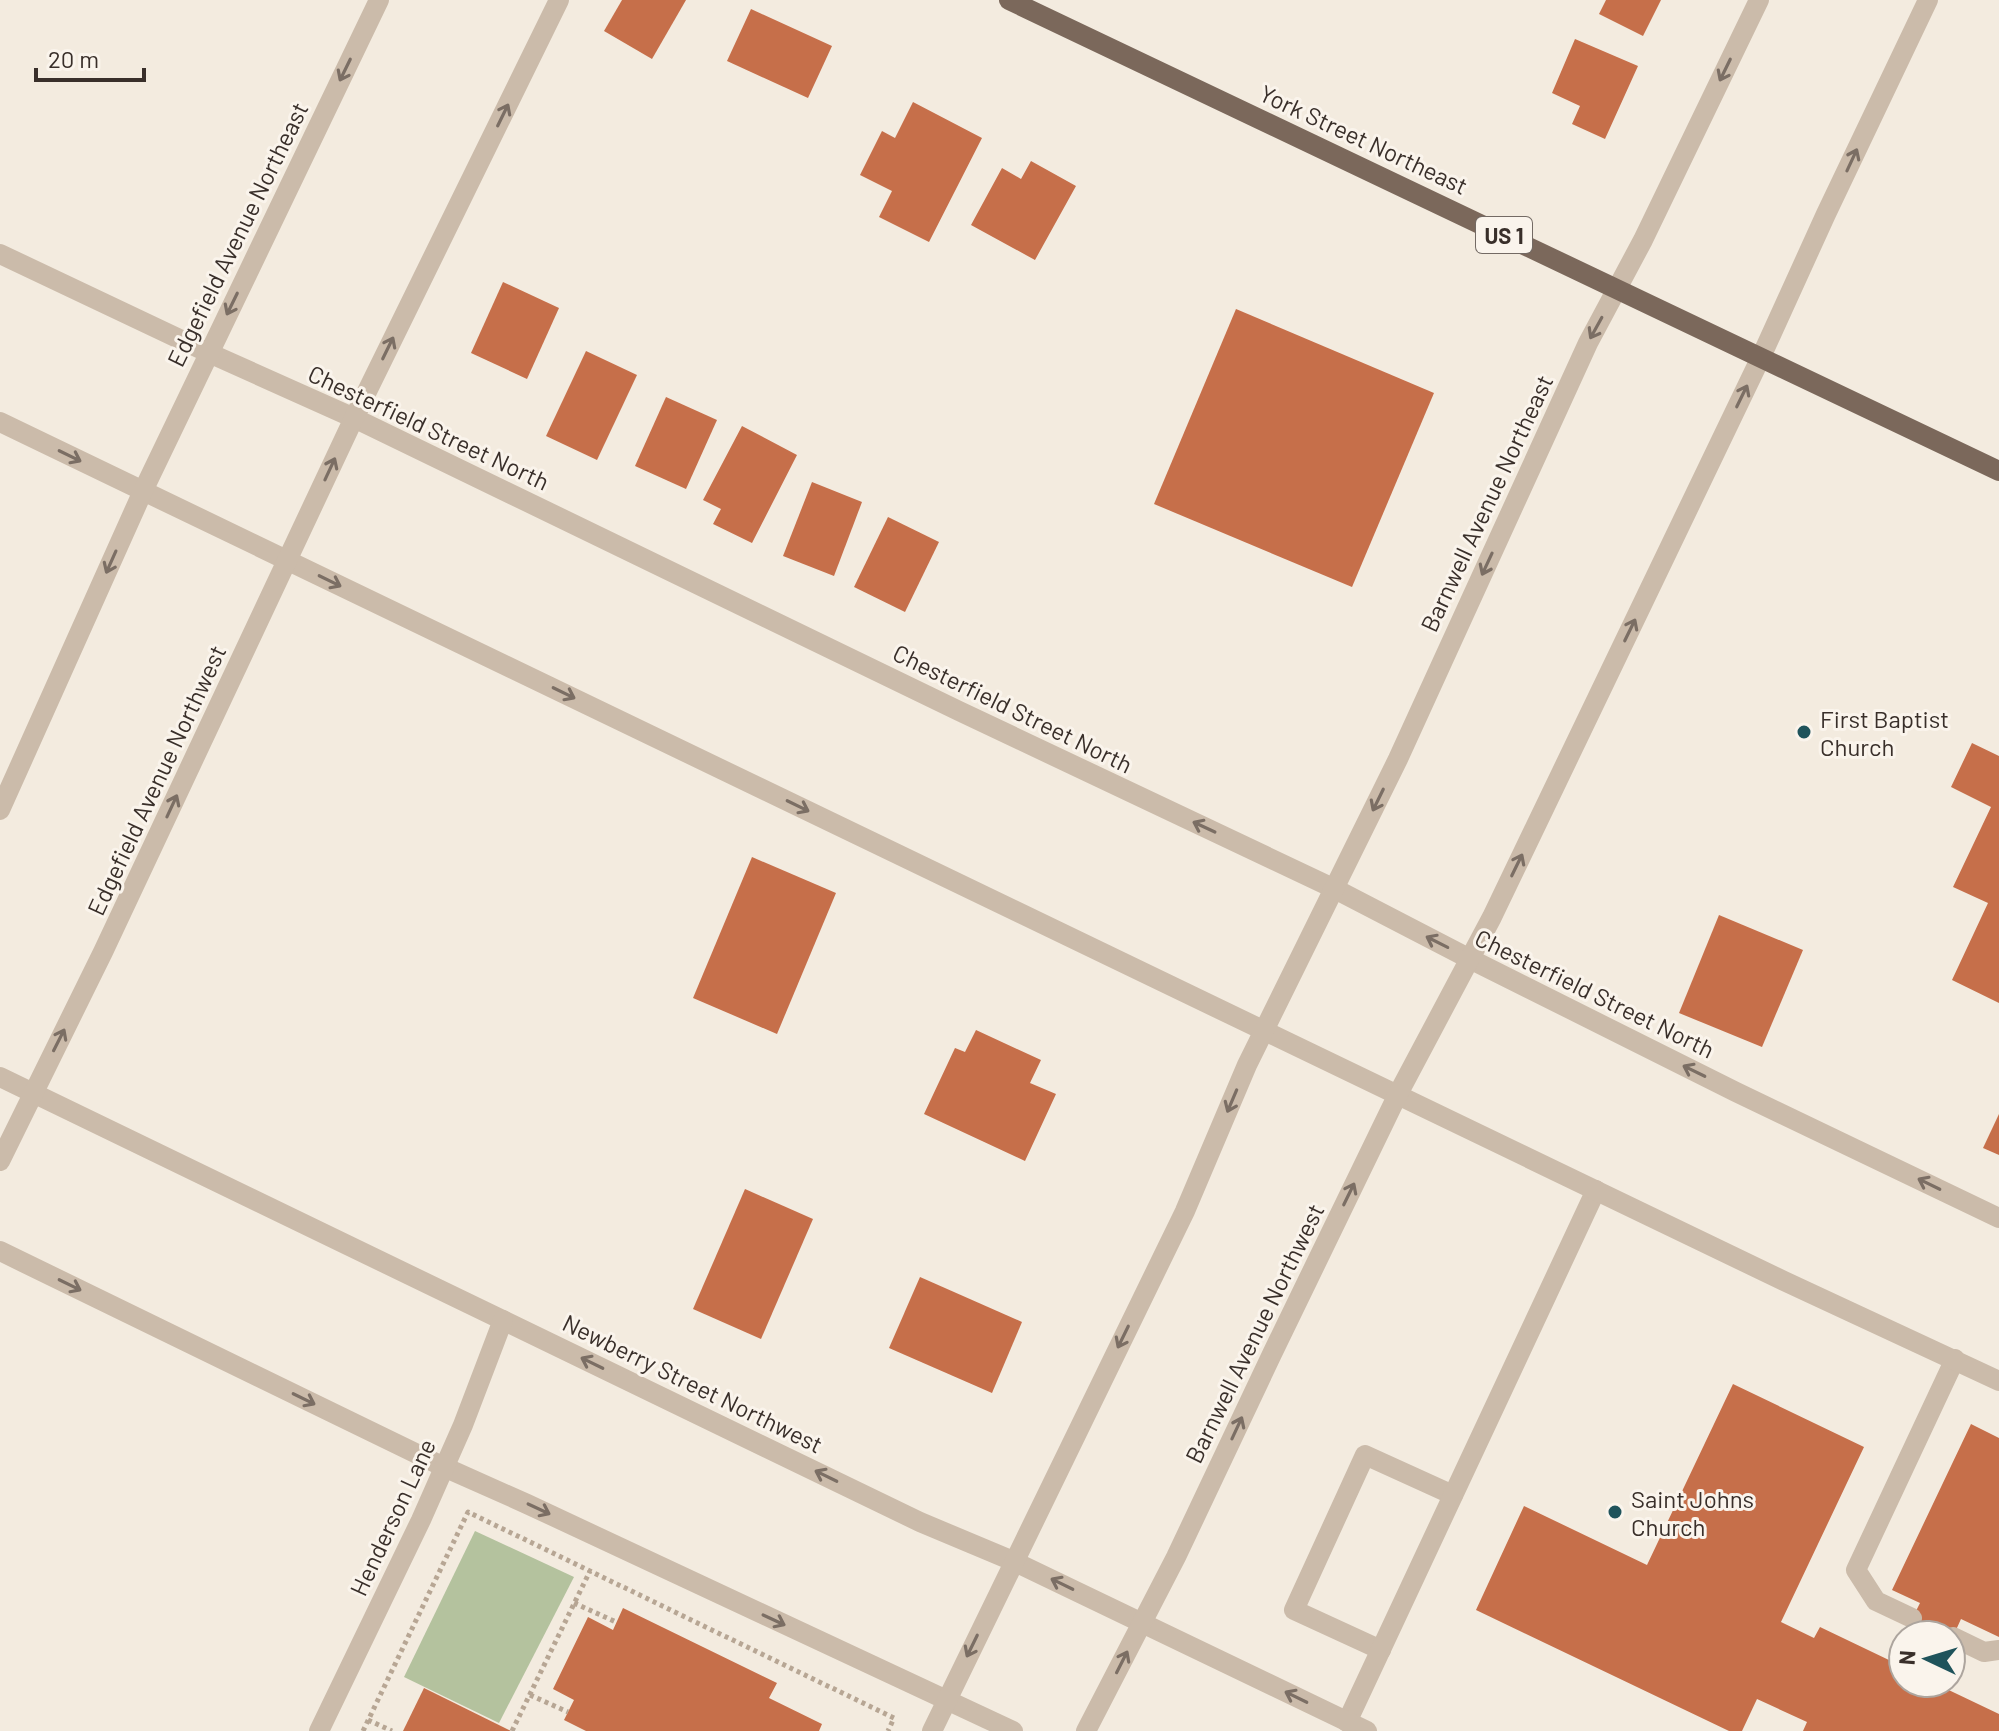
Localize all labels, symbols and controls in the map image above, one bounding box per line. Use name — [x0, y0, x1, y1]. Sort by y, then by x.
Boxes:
scale bar — [36, 32, 144, 82]
text: 20 m — [48, 44, 99, 73]
one-way arrow — [337, 58, 352, 82]
one-way arrow — [1717, 58, 1732, 82]
street label: York Street Northeast — [1255, 78, 1473, 200]
street label: Edgefield Avenue Northeast — [160, 97, 314, 371]
one-way arrow — [496, 104, 511, 128]
one-way arrow — [1845, 148, 1860, 172]
road number: US 1 — [1476, 217, 1532, 253]
one-way arrow — [224, 292, 239, 316]
one-way arrow — [1588, 316, 1604, 339]
one-way arrow — [381, 337, 396, 361]
street label: Chesterfield Street North — [304, 358, 554, 496]
street label: Barnwell Avenue Northeast — [1414, 370, 1558, 636]
one-way arrow — [1735, 384, 1750, 408]
one-way arrow — [58, 449, 82, 464]
one-way arrow — [323, 458, 338, 482]
one-way arrow — [102, 550, 117, 574]
one-way arrow — [1479, 551, 1494, 576]
one-way arrow — [317, 574, 341, 589]
one-way arrow — [1623, 618, 1638, 642]
street label: Chesterfield Street North — [889, 637, 1137, 779]
street label: Edgefield Avenue Northwest — [81, 640, 231, 920]
one-way arrow — [552, 686, 576, 701]
place label: First Baptist Church — [1820, 704, 1949, 761]
marker: First Baptist Church — [1795, 723, 1813, 741]
one-way arrow — [1370, 788, 1385, 811]
one-way arrow — [165, 794, 180, 818]
one-way arrow — [786, 799, 810, 814]
one-way arrow — [1192, 819, 1216, 834]
one-way arrow — [1510, 853, 1525, 877]
street label: Chesterfield Street North — [1471, 922, 1719, 1064]
one-way arrow — [1425, 934, 1449, 950]
one-way arrow — [51, 1029, 67, 1053]
one-way arrow — [1683, 1063, 1707, 1078]
one-way arrow — [1223, 1088, 1238, 1113]
one-way arrow — [1917, 1176, 1941, 1191]
one-way arrow — [1342, 1182, 1357, 1206]
street label: Barnwell Avenue Northwest — [1179, 1199, 1329, 1467]
one-way arrow — [58, 1278, 82, 1293]
street label: Newberry Street Northwest — [558, 1307, 828, 1459]
one-way arrow — [1115, 1325, 1130, 1349]
one-way arrow — [580, 1355, 604, 1370]
one-way arrow — [291, 1392, 315, 1407]
one-way arrow — [1230, 1417, 1245, 1441]
street label: Henderson Lane — [343, 1434, 441, 1600]
one-way arrow — [814, 1468, 838, 1483]
place label: Saint Johns Church — [1631, 1484, 1754, 1541]
one-way arrow — [527, 1502, 551, 1517]
marker: Saint Johns Church — [1606, 1503, 1624, 1521]
one-way arrow — [1051, 1576, 1075, 1591]
one-way arrow — [762, 1613, 786, 1628]
north arrow — [1887, 1619, 1967, 1699]
one-way arrow — [964, 1634, 979, 1658]
text: N — [1893, 1649, 1920, 1666]
one-way arrow — [1115, 1650, 1131, 1674]
one-way arrow — [1285, 1689, 1309, 1704]

